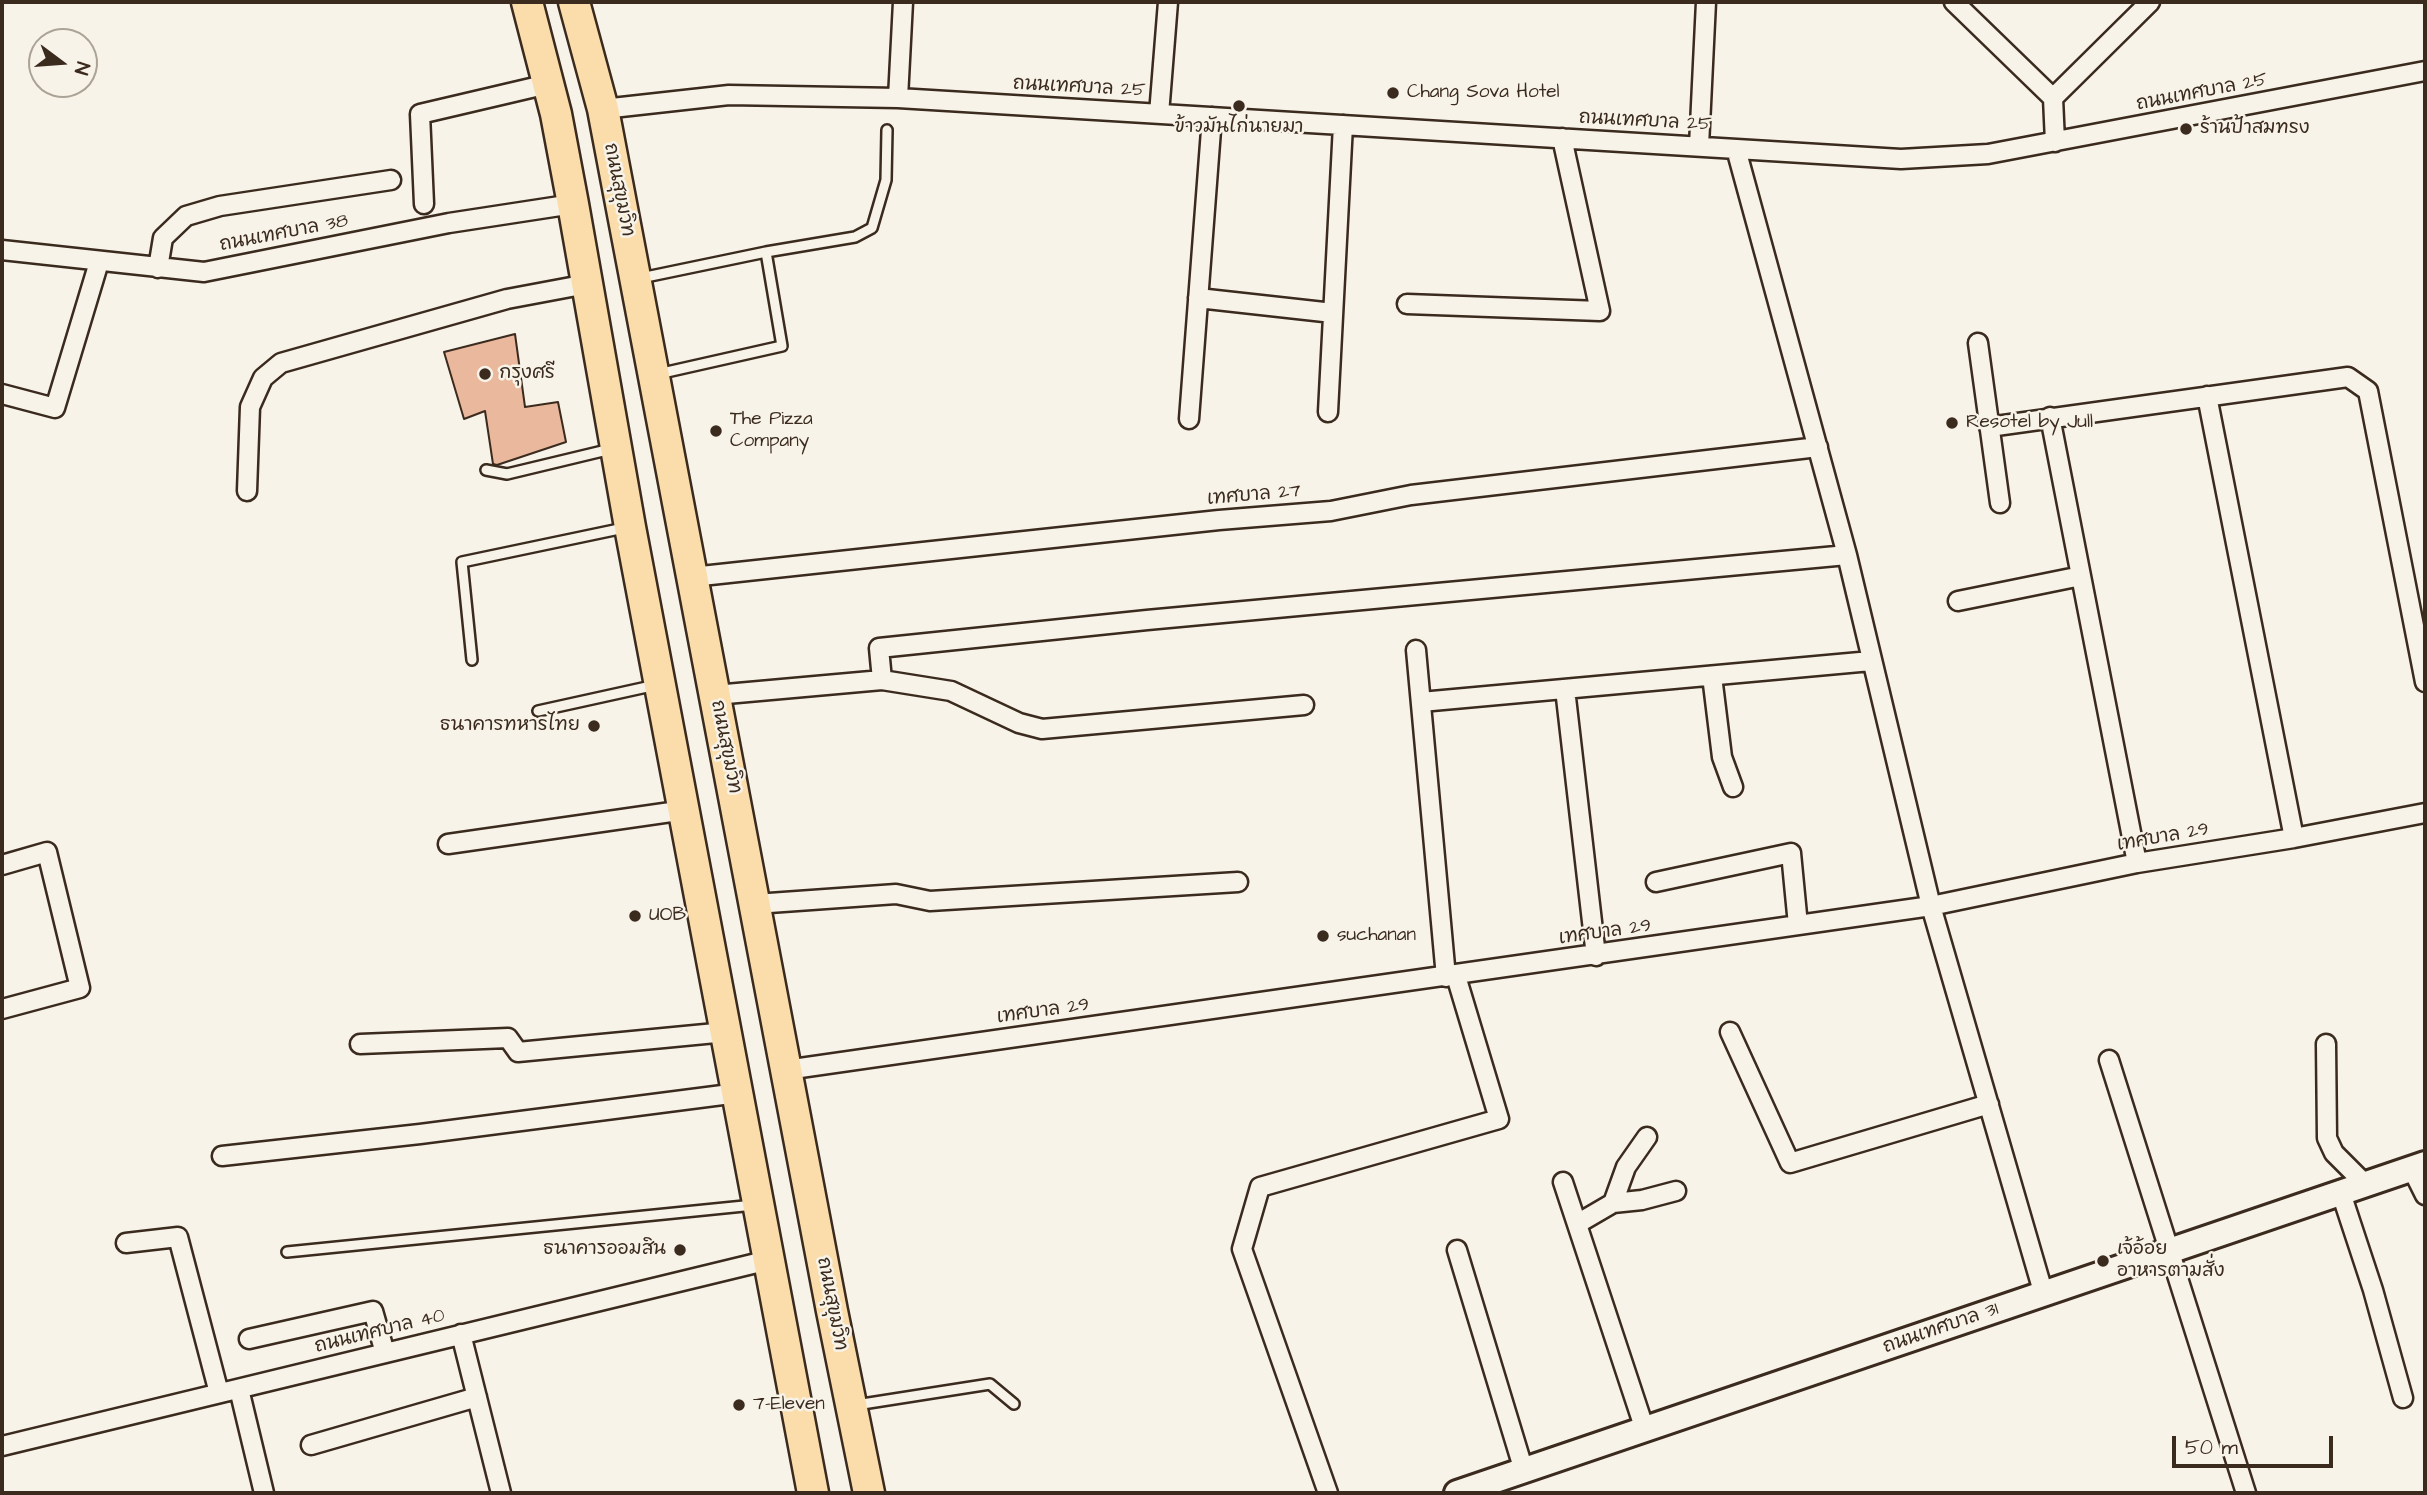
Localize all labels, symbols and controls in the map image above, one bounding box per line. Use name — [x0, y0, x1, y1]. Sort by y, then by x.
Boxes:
north arrow — [28, 28, 98, 98]
text: N — [67, 59, 96, 78]
street label: ถนนเทศบาล 25 — [2135, 69, 2269, 117]
street label: ถนนเทศบาล 25 — [1012, 73, 1146, 103]
place label: Chang Sova Hotel — [1407, 82, 1560, 104]
marker: Chang Sova Hotel — [1385, 85, 1401, 101]
marker: ข้าวมันไก่นายมา — [1231, 98, 1247, 114]
street label: ถนนเทศบาล 25 — [1578, 107, 1712, 137]
place label: ข้าวมันไก่นายมา — [1174, 117, 1304, 139]
place label: ร้านป้าสมทรง — [2200, 118, 2310, 140]
marker: ร้านป้าสมทรง — [2178, 121, 2194, 137]
street label: ถนนสุขุมวิท — [598, 141, 638, 239]
street label: ถนนเทศบาล 38 — [218, 210, 350, 258]
place label: กรุงศรี — [499, 363, 555, 385]
marker: กรุงศรี — [477, 366, 493, 382]
place label: The Pizza Company — [730, 409, 813, 453]
place label: Resotel by Jull — [1966, 412, 2093, 434]
marker: Resotel by Jull — [1944, 415, 1960, 431]
marker: The Pizza Company — [708, 423, 724, 439]
street label: เทศบาล 27 — [1206, 481, 1302, 511]
street label: ถนนสุขุมวิท — [705, 698, 745, 796]
place label: ธนาคารทหารไทย — [440, 715, 580, 737]
marker: ธนาคารทหารไทย — [586, 718, 602, 734]
street label: เทศบาล 29 — [2115, 819, 2211, 857]
place label: UOB — [649, 905, 686, 927]
marker: UOB — [627, 908, 643, 924]
street label: เทศบาล 29 — [1557, 915, 1653, 951]
place label: suchanan — [1337, 925, 1416, 947]
marker: suchanan — [1315, 928, 1331, 944]
street label: เทศบาล 29 — [995, 994, 1091, 1030]
place label: ธนาคารออมสิน — [543, 1239, 666, 1261]
place label: เจ้อ้อย อาหารตามสั่ง — [2117, 1239, 2225, 1283]
marker: ธนาคารออมสิน — [672, 1242, 688, 1258]
marker: เจ้อ้อย อาหารตามสั่ง — [2095, 1253, 2111, 1269]
street label: ถนนสุขุมวิท — [811, 1255, 851, 1353]
street label: ถนนเทศบาล 31 — [1880, 1299, 2002, 1359]
street label: ถนนเทศบาล 40 — [313, 1305, 447, 1359]
place label: 7-Eleven — [753, 1394, 825, 1416]
marker: 7-Eleven — [731, 1397, 747, 1413]
scale bar — [2175, 1422, 2336, 1466]
text: 50 m — [2185, 1433, 2238, 1462]

